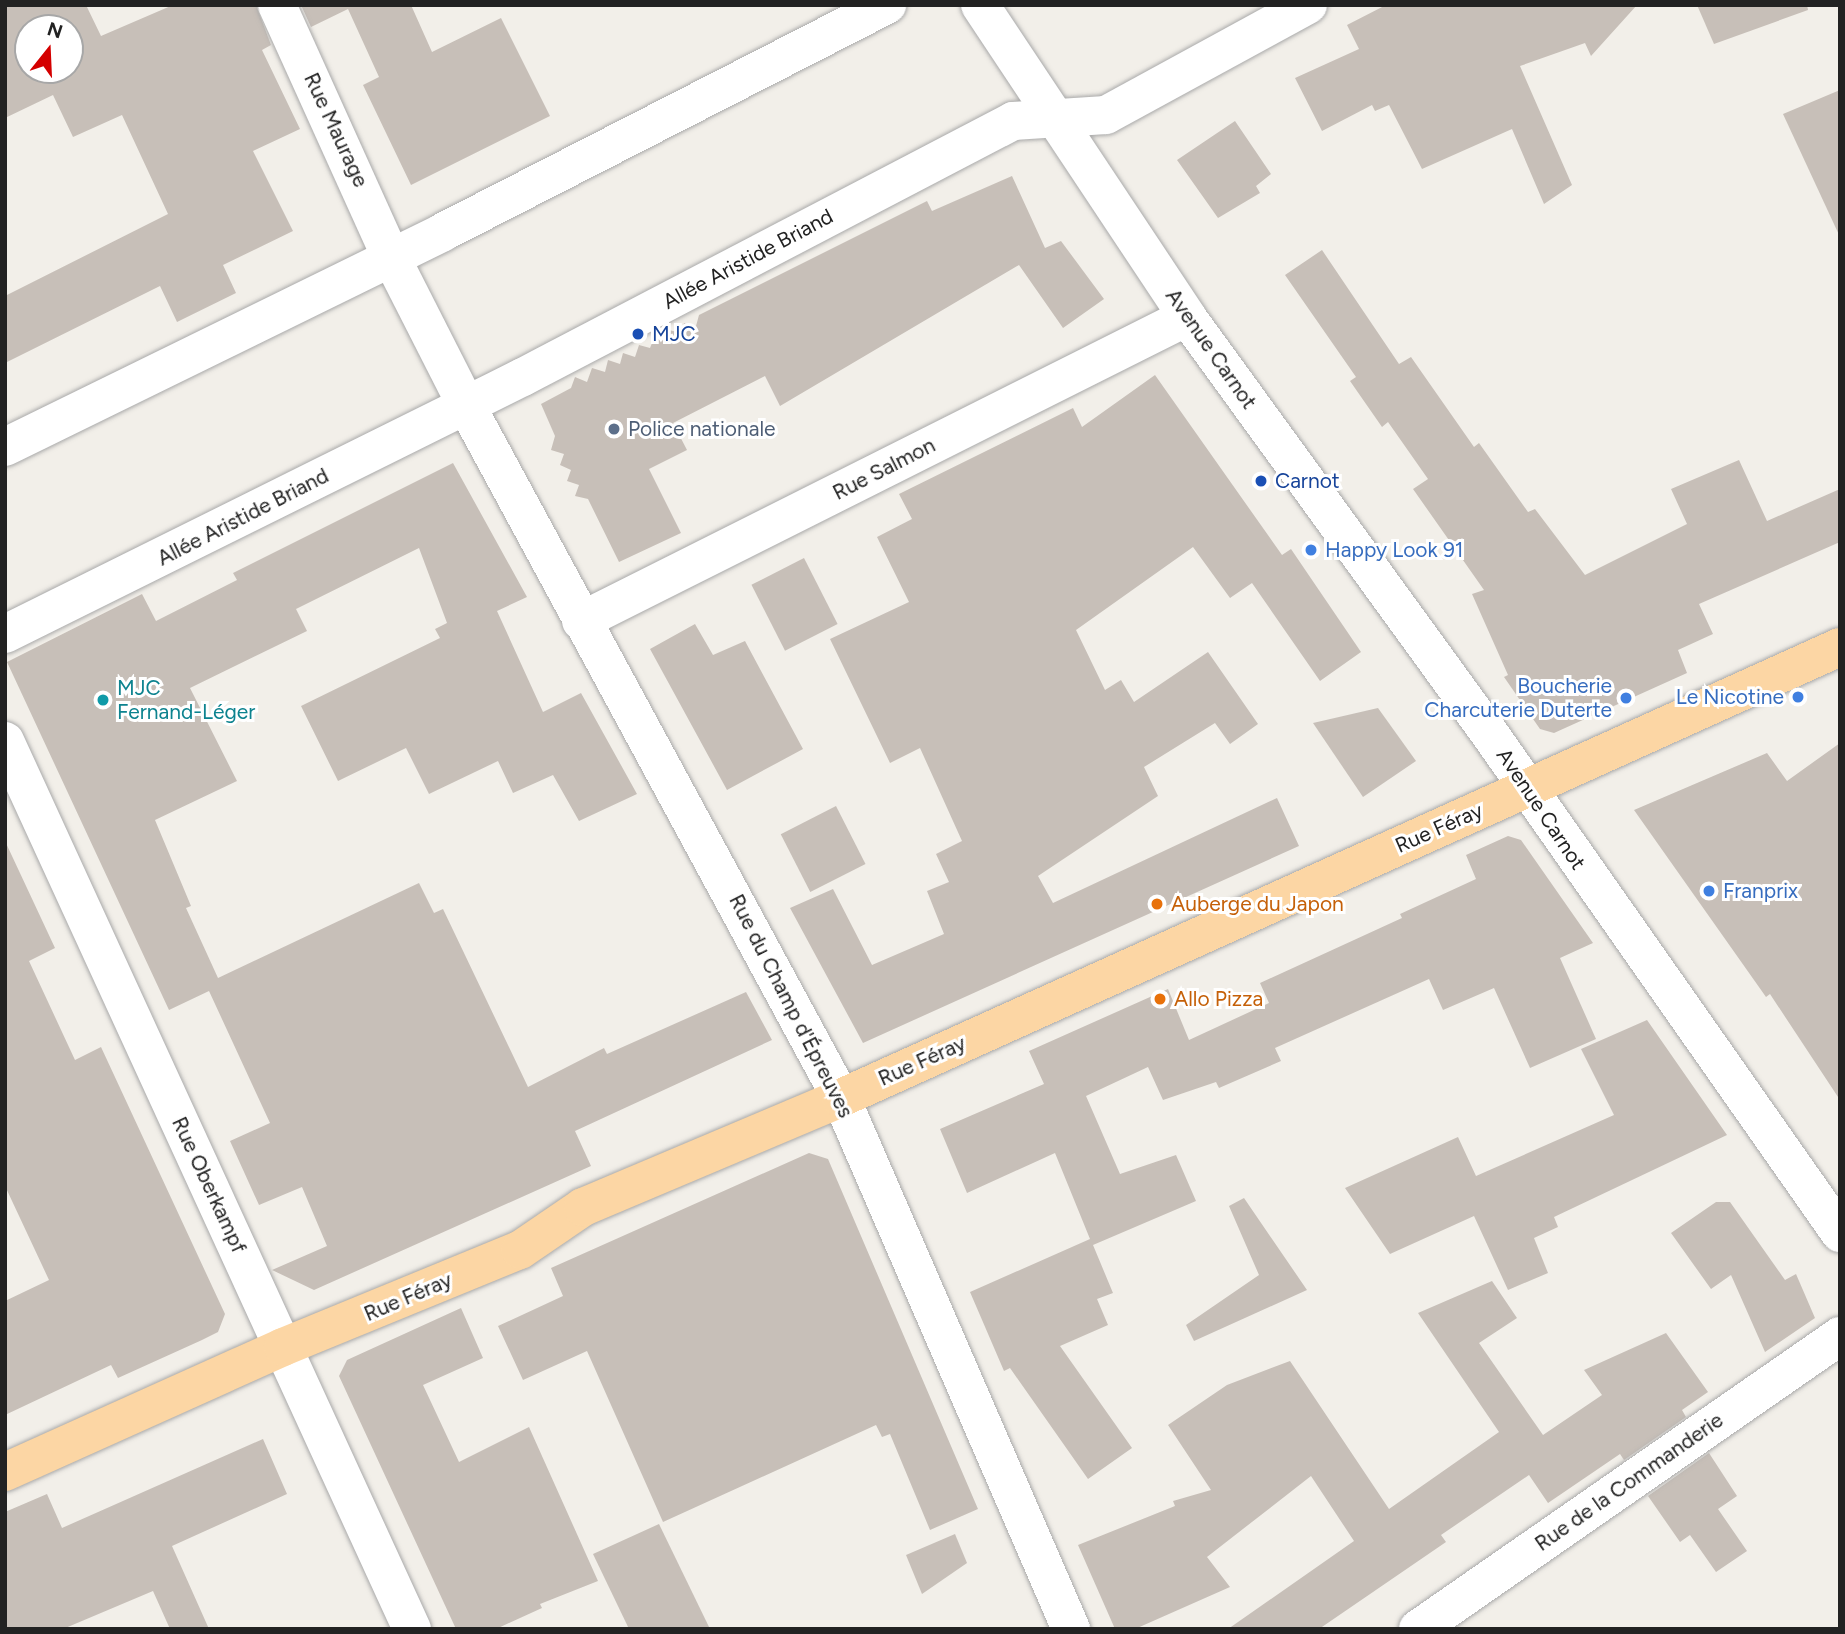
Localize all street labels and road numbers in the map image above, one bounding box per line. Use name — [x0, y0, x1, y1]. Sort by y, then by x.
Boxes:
street label: Rue Maurage — [299, 69, 373, 191]
street label: Allée Aristide Briand — [659, 204, 837, 314]
street label: Avenue Carnot — [1160, 284, 1262, 414]
street label: Rue Salmon — [829, 432, 939, 506]
street label: Allée Aristide Briand — [153, 463, 333, 571]
street label: Avenue Carnot — [1491, 744, 1591, 874]
street label: Rue Féray — [1391, 798, 1487, 858]
street label: Rue du Champ d'Épreuves — [724, 890, 858, 1122]
street label: Rue Féray — [874, 1031, 970, 1091]
street label: Rue Oberkampf — [166, 1113, 252, 1257]
street label: Rue Féray — [360, 1267, 456, 1327]
street label: Rue de la Commanderie — [1530, 1408, 1728, 1556]

